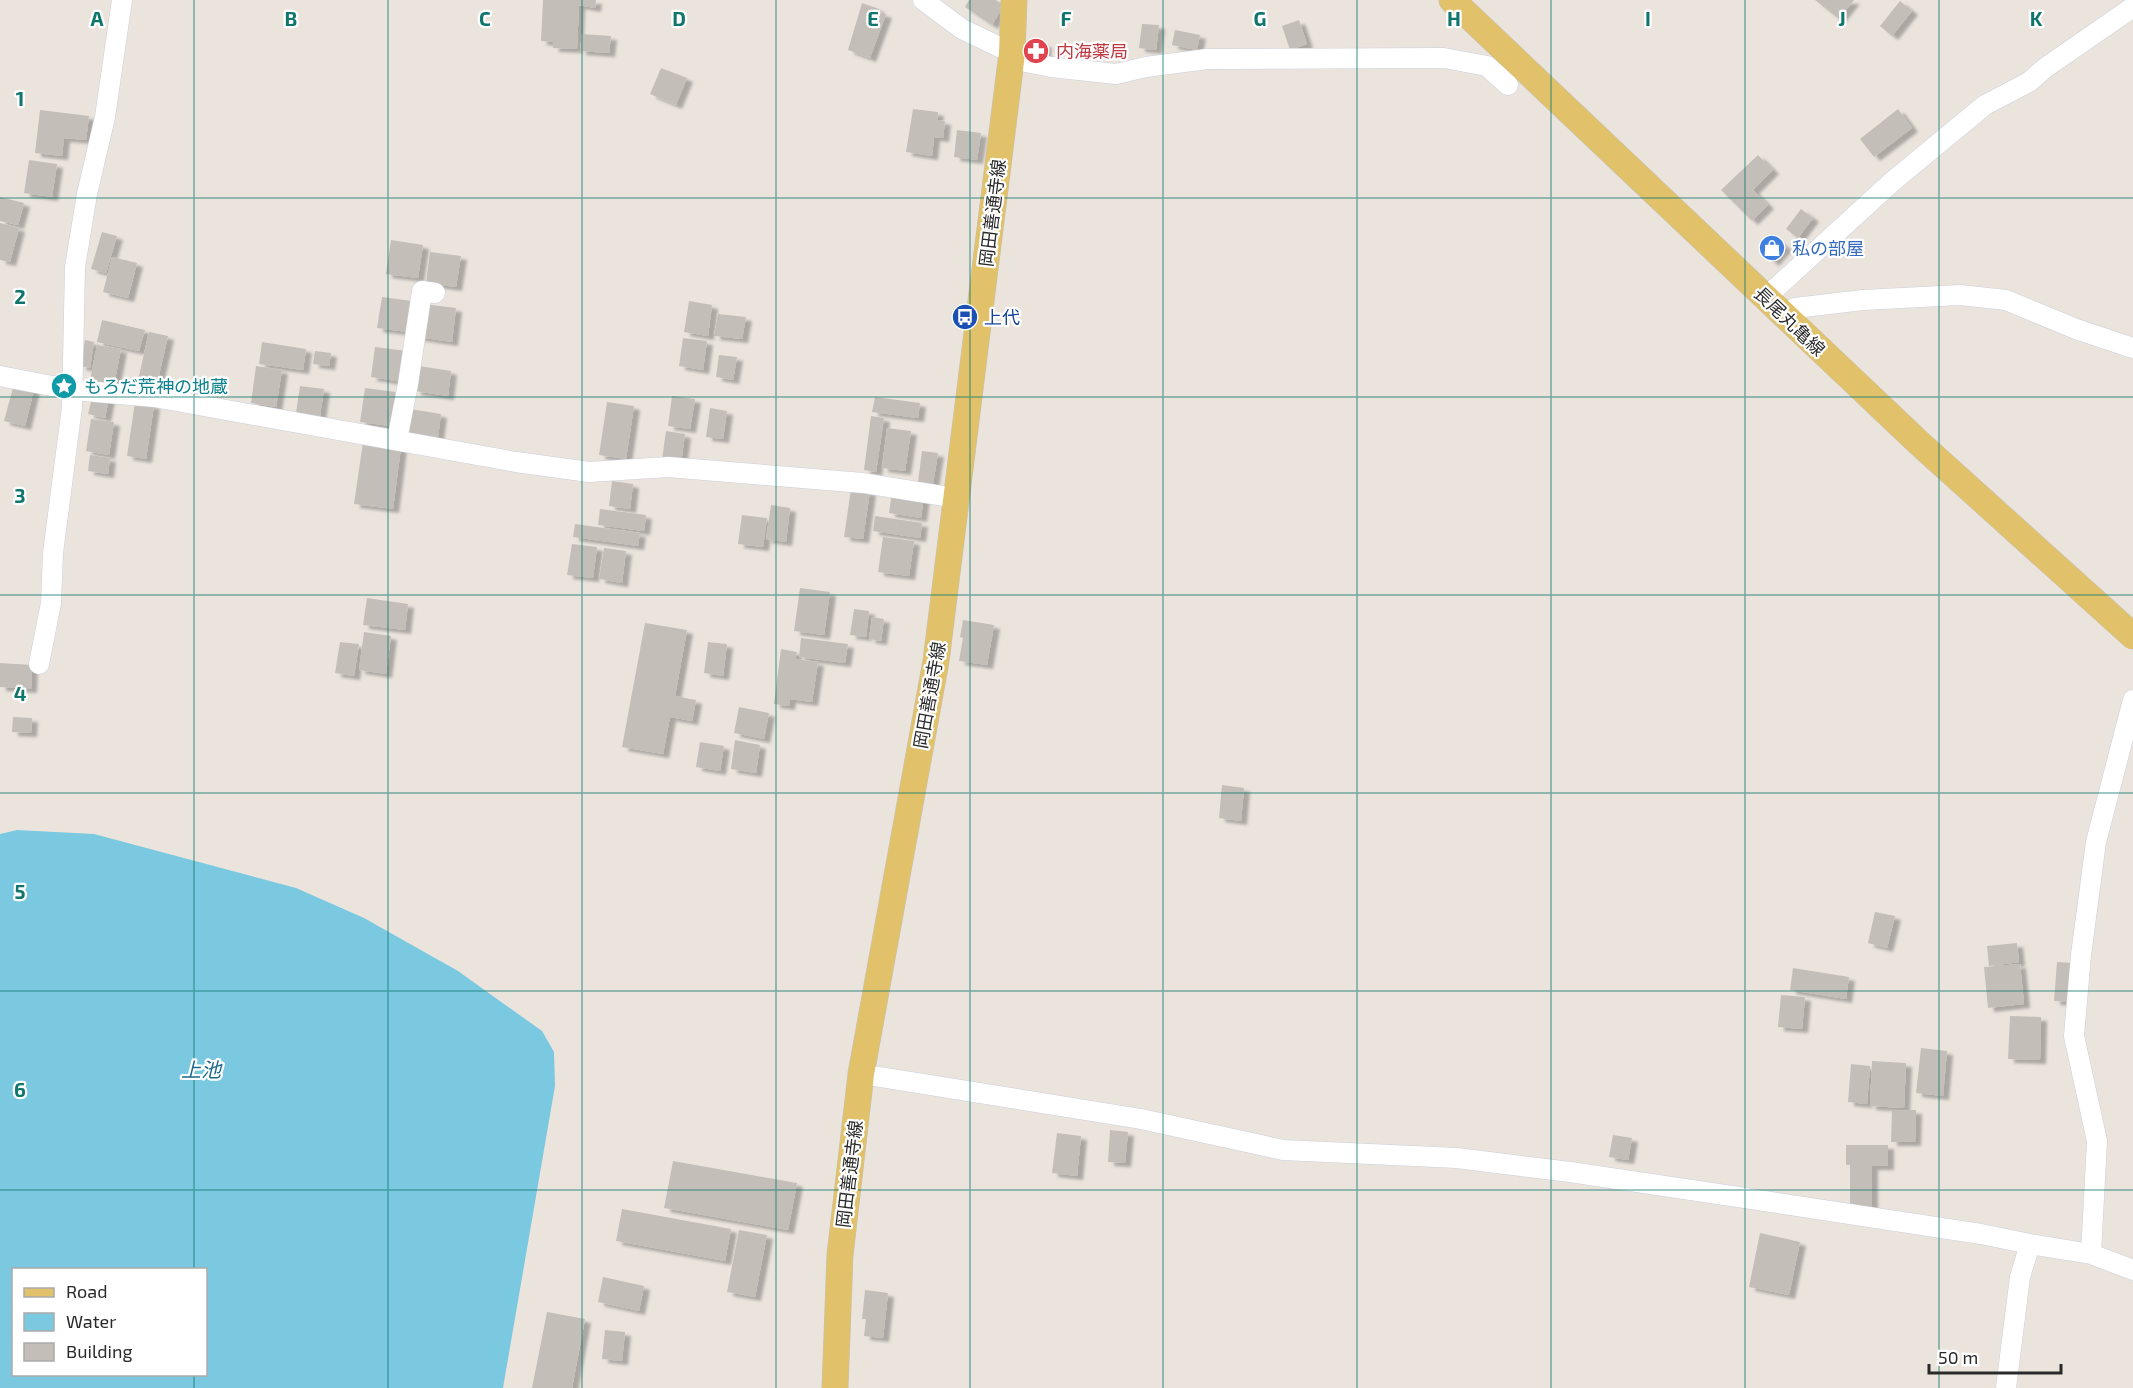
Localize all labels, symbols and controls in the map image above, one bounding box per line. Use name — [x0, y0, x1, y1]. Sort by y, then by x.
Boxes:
text: A — [90, 6, 104, 30]
text: B — [285, 6, 297, 30]
text: C — [479, 6, 491, 30]
text: D — [672, 6, 686, 30]
text: E — [867, 6, 879, 30]
text: F — [1060, 6, 1072, 30]
text: G — [1254, 6, 1266, 30]
text: H — [1447, 6, 1461, 30]
text: I — [1645, 6, 1651, 30]
text: J — [1838, 6, 1846, 30]
text: K — [2030, 6, 2043, 30]
pharmacy icon: 内海薬局 — [1021, 36, 1051, 66]
place label: 内海薬局 — [1056, 40, 1128, 62]
text: 1 — [16, 86, 24, 110]
street label: 岡田善通寺線 — [975, 158, 1009, 268]
shop icon: 私の部屋 — [1757, 233, 1787, 263]
place label: 私の部屋 — [1792, 237, 1864, 259]
street label: 長尾丸亀線 — [1750, 282, 1830, 360]
text: 2 — [14, 284, 26, 308]
bus stop icon: 上代 — [950, 302, 980, 332]
place label: 上代 — [984, 306, 1020, 328]
place icon: もろだ荒神の地蔵 — [49, 371, 79, 401]
place label: もろだ荒神の地蔵 — [84, 375, 228, 397]
text: 3 — [14, 483, 26, 507]
street label: 岡田善通寺線 — [909, 640, 949, 750]
text: 4 — [14, 681, 27, 705]
text: 5 — [14, 879, 26, 903]
water label: 上池 — [181, 1057, 223, 1081]
text: 6 — [14, 1077, 26, 1101]
street label: 岡田善通寺線 — [832, 1119, 866, 1229]
legend — [12, 1268, 207, 1376]
text: Road — [66, 1280, 107, 1302]
text: Water — [66, 1310, 116, 1332]
scale bar — [1929, 1337, 2061, 1375]
text: Building — [66, 1340, 133, 1362]
text: 50 m — [1938, 1346, 1978, 1368]

